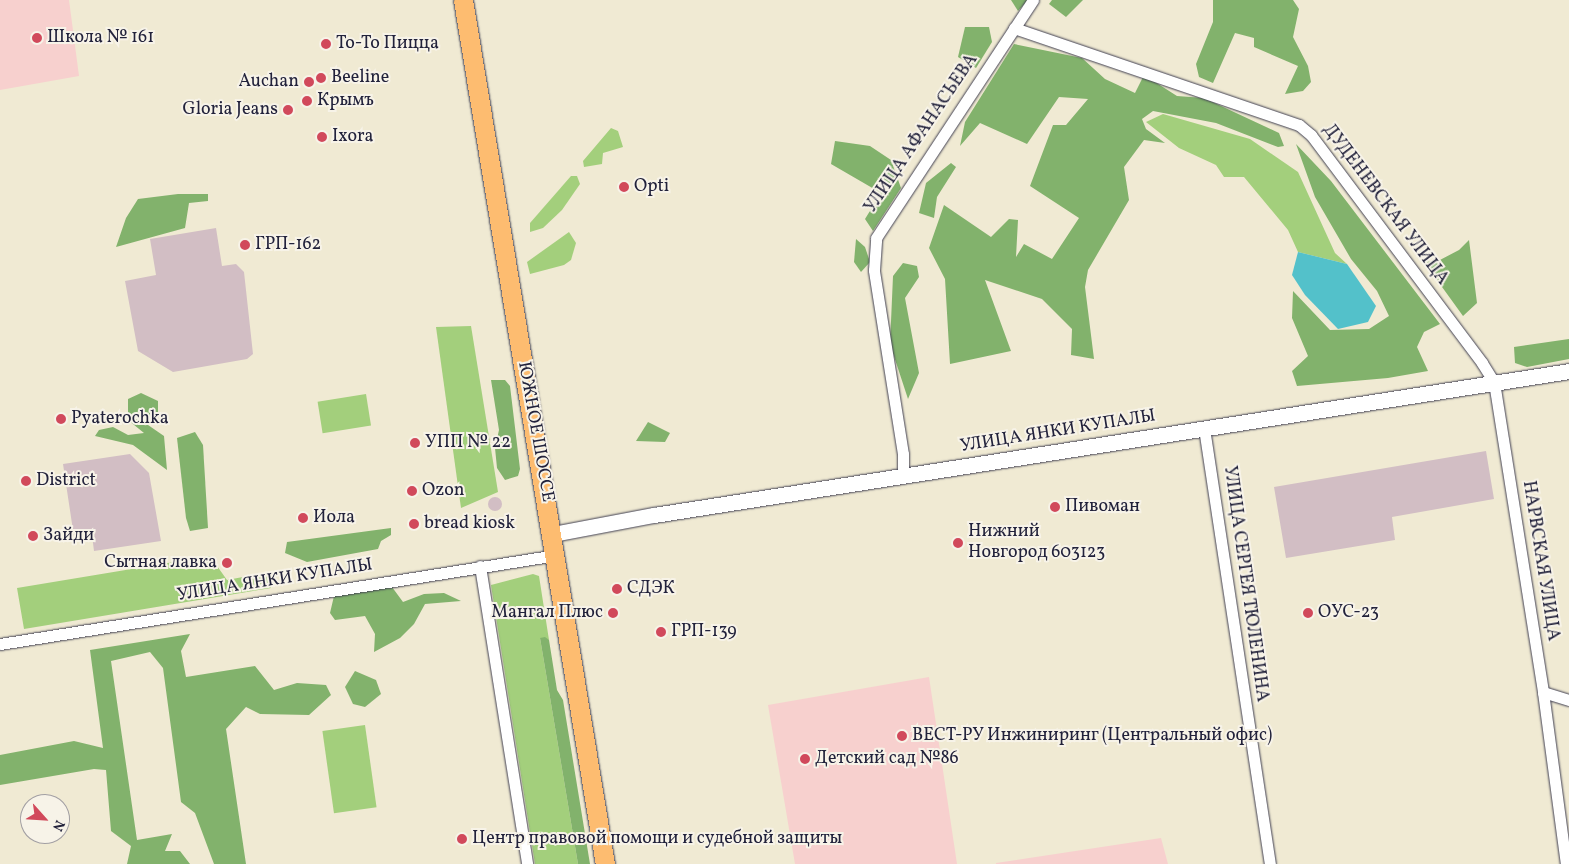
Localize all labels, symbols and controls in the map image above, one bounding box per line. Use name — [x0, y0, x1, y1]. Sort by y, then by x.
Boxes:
place label: Школа № 161 — [47, 27, 154, 49]
marker: Школа № 161 — [31, 32, 43, 44]
place label: То-То Пицца — [336, 33, 439, 55]
marker: То-То Пицца — [320, 38, 332, 50]
street label: УЛИЦА АФАНАСЬЕВА — [861, 50, 983, 218]
place label: Beeline — [331, 67, 389, 89]
place label: Auchan — [239, 71, 299, 93]
marker: Beeline — [315, 72, 327, 84]
marker: Auchan — [303, 76, 315, 88]
place label: Крымъ — [317, 90, 374, 112]
marker: Крымъ — [301, 95, 313, 107]
place label: Gloria Jeans — [182, 99, 278, 121]
marker: Gloria Jeans — [282, 104, 294, 116]
street label: ДУДЕНЕВСКАЯ УЛИЦА — [1317, 120, 1453, 290]
place label: Ixora — [332, 126, 373, 148]
marker: Ixora — [316, 131, 328, 143]
place label: Opti — [634, 176, 669, 198]
marker: Opti — [618, 181, 630, 193]
place label: ГРП-162 — [255, 234, 321, 256]
marker: ГРП-162 — [239, 239, 251, 251]
street label: ЮЖНОЕ ШОССЕ — [512, 360, 558, 504]
street label: УЛИЦА ЯНКИ КУПАЛЫ — [959, 406, 1157, 458]
place label: Pyaterochka — [71, 408, 169, 430]
marker: Pyaterochka — [55, 413, 67, 425]
place label: УПП № 22 — [425, 432, 511, 454]
marker: УПП № 22 — [409, 437, 421, 449]
street label: УЛИЦА СЕРГЕЯ ТЮЛЕНИНА — [1218, 464, 1272, 704]
place label: District — [36, 470, 96, 492]
marker: District — [20, 475, 32, 487]
street label: НАРВСКАЯ УЛИЦА — [1517, 479, 1563, 643]
place label: Ozon — [422, 480, 464, 502]
marker: Ozon — [406, 485, 418, 497]
place label: Пивоман — [1065, 496, 1140, 518]
marker: Пивоман — [1049, 501, 1061, 513]
place label: Иола — [313, 507, 355, 529]
marker: Иола — [297, 512, 309, 524]
place label: bread kiosk — [424, 513, 515, 535]
marker: bread kiosk — [408, 518, 420, 530]
place label: Нижний Новгород 603123 — [968, 522, 1105, 564]
place label: Зайди — [43, 525, 94, 547]
marker: Зайди — [27, 530, 39, 542]
marker: Нижний Новгород 603123 — [952, 537, 964, 549]
place label: Сытная лавка — [104, 552, 217, 574]
street label: УЛИЦА ЯНКИ КУПАЛЫ — [176, 555, 374, 607]
marker: Сытная лавка — [221, 557, 233, 569]
place label: СДЭК — [627, 578, 675, 600]
marker: СДЭК — [611, 583, 623, 595]
place label: Мангал Плюс — [491, 602, 603, 624]
place label: ОУС-23 — [1318, 602, 1379, 624]
marker: Мангал Плюс — [607, 607, 619, 619]
marker: ОУС-23 — [1302, 607, 1314, 619]
place label: ГРП-139 — [671, 621, 737, 643]
marker: ГРП-139 — [655, 626, 667, 638]
place label: ВЕСТ-РУ Инжиниринг (Центральный офис) — [912, 725, 1273, 747]
marker: ВЕСТ-РУ Инжиниринг (Центральный офис) — [896, 730, 908, 742]
place label: Детский сад №86 — [815, 748, 959, 770]
marker: Детский сад №86 — [799, 753, 811, 765]
north arrow — [20, 794, 70, 844]
text: N — [47, 817, 69, 834]
place label: Центр правовой помощи и судебной защиты — [472, 828, 842, 850]
marker: Центр правовой помощи и судебной защиты — [456, 833, 468, 845]

